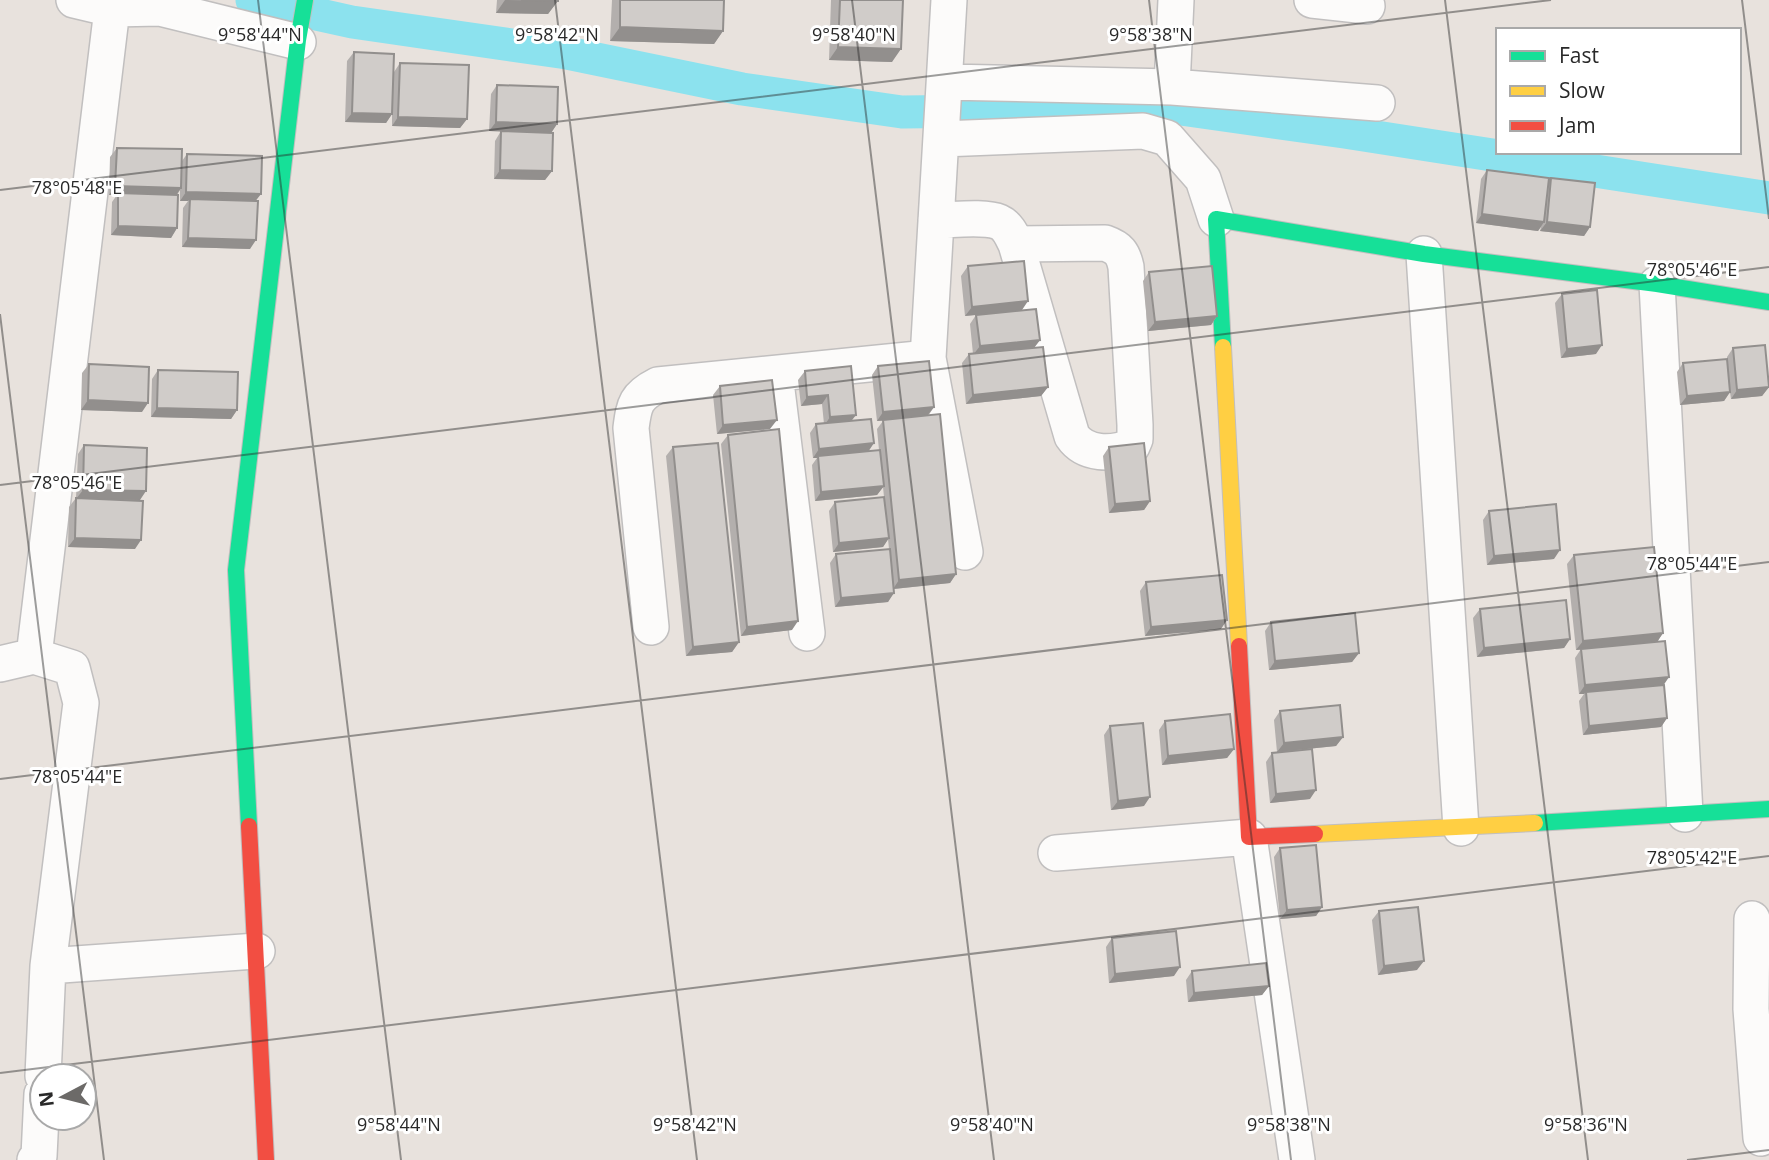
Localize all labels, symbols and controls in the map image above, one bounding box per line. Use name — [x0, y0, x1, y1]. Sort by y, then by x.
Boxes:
text: 9°58'44"N — [218, 22, 302, 46]
text: 9°58'42"N — [515, 22, 599, 46]
text: 9°58'40"N — [812, 22, 896, 46]
text: 9°58'38"N — [1109, 22, 1193, 46]
legend — [1496, 28, 1741, 154]
text: Fast — [1559, 41, 1599, 69]
text: Slow — [1559, 76, 1605, 104]
text: Jam — [1557, 111, 1596, 139]
text: 78°05'48"E — [32, 175, 122, 199]
text: 78°05'46"E — [1647, 257, 1737, 281]
text: 78°05'46"E — [32, 470, 122, 494]
text: 78°05'44"E — [1647, 551, 1737, 575]
text: 78°05'44"E — [32, 764, 122, 788]
text: 78°05'42"E — [1647, 845, 1737, 869]
north arrow — [28, 1062, 98, 1132]
text: N — [32, 1090, 60, 1108]
text: 9°58'44"N — [357, 1112, 441, 1136]
text: 9°58'42"N — [653, 1112, 737, 1136]
text: 9°58'40"N — [950, 1112, 1034, 1136]
text: 9°58'38"N — [1247, 1112, 1331, 1136]
text: 9°58'36"N — [1544, 1112, 1628, 1136]

